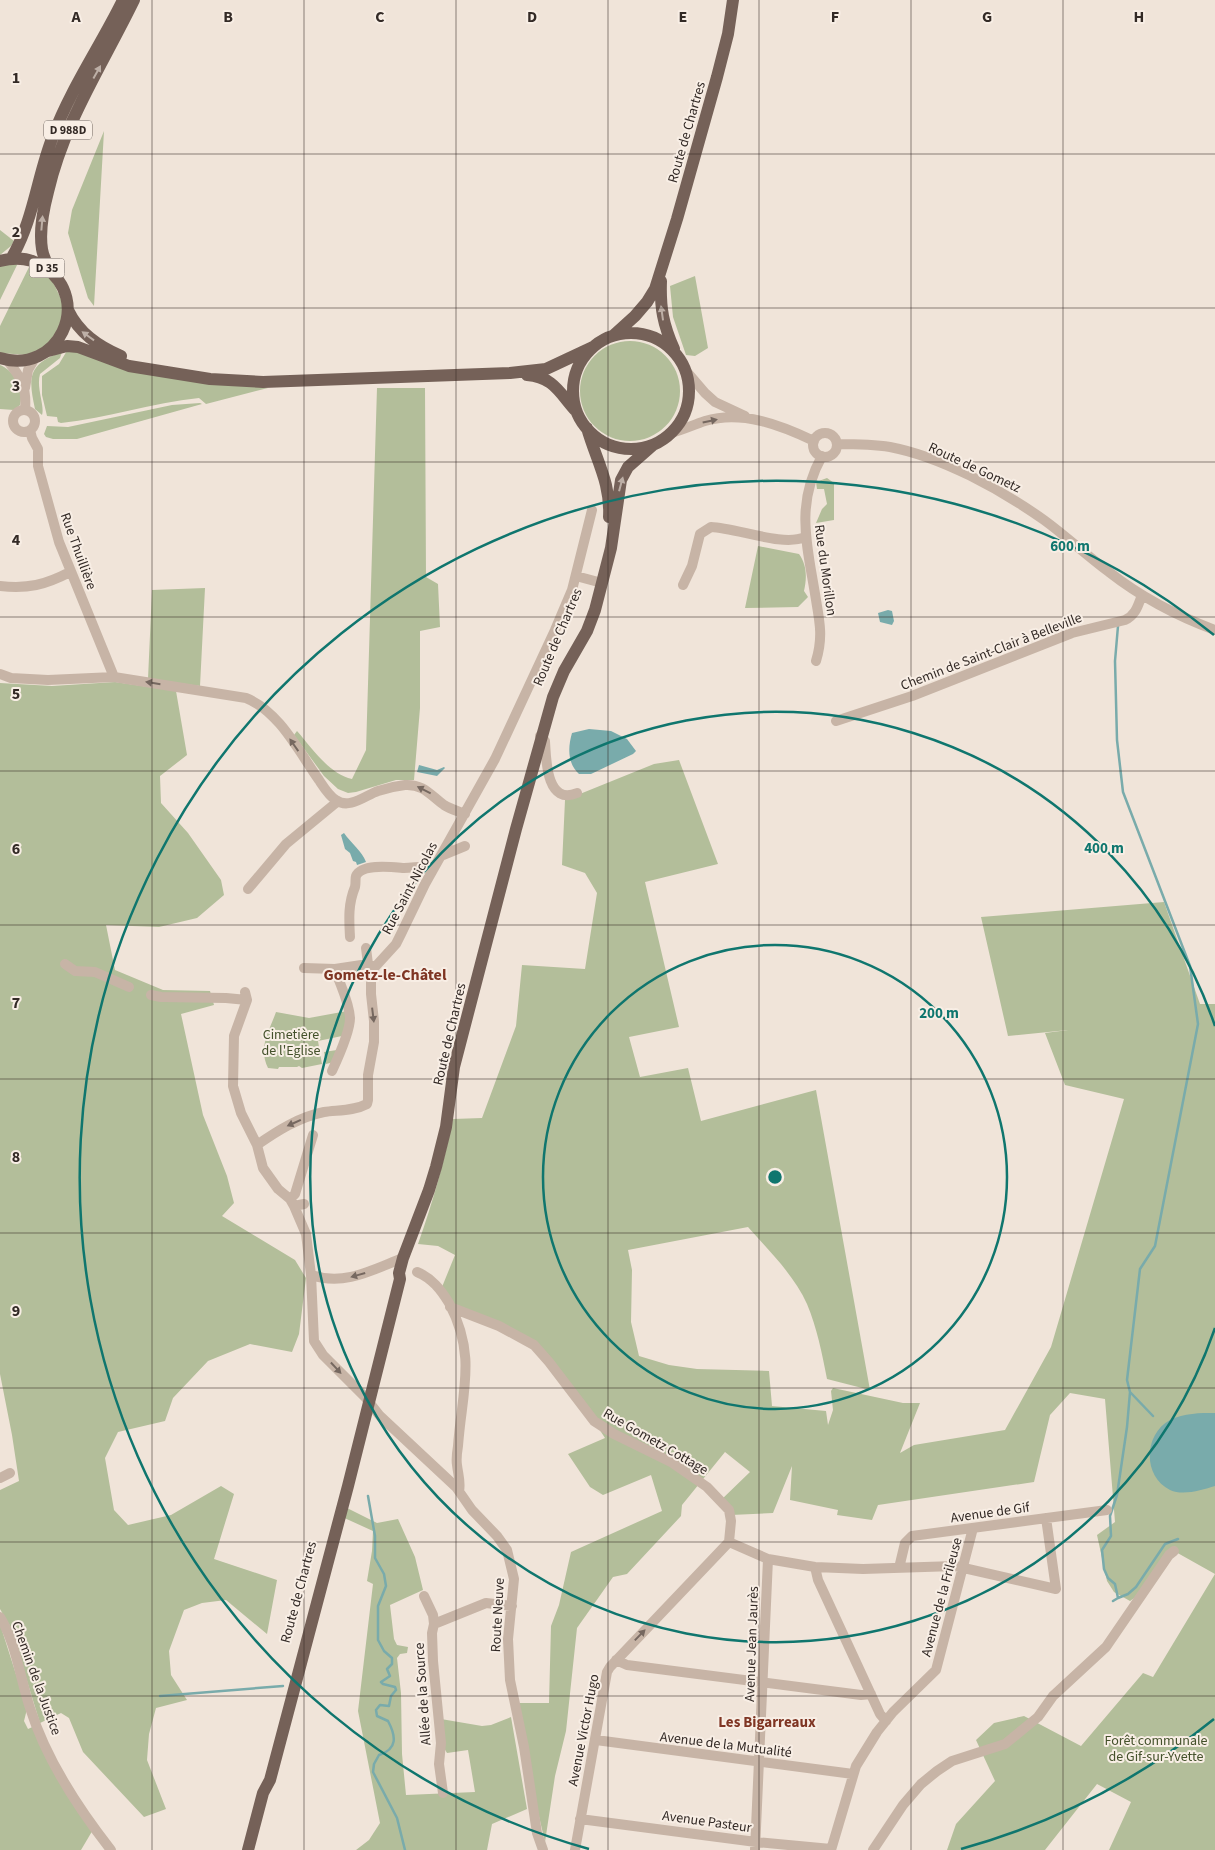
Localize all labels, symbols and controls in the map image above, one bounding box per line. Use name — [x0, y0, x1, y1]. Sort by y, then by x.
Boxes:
text: A — [70, 6, 81, 28]
text: B — [223, 6, 233, 28]
text: C — [375, 6, 385, 28]
text: D — [527, 6, 537, 28]
text: E — [679, 6, 687, 28]
text: F — [831, 6, 839, 28]
text: G — [982, 6, 992, 28]
text: H — [1134, 6, 1144, 28]
one-way arrow — [93, 64, 101, 79]
text: 1 — [12, 67, 20, 89]
street label: Route de Chartres — [663, 79, 711, 185]
road number: D 988D — [44, 120, 92, 140]
one-way arrow — [38, 215, 46, 231]
text: 2 — [12, 221, 20, 243]
road number: D 35 — [30, 258, 64, 278]
one-way arrow — [657, 305, 665, 321]
one-way arrow — [81, 331, 95, 341]
text: 3 — [12, 375, 20, 397]
one-way arrow — [702, 416, 718, 424]
street label: Route de Gometz — [925, 438, 1024, 498]
one-way arrow — [617, 477, 625, 492]
street label: Rue Thuillière — [55, 510, 101, 593]
street label: Rue du Morillon — [809, 523, 841, 617]
text: 4 — [12, 529, 21, 551]
text: 600 m — [1050, 536, 1090, 557]
street label: Route de Chartres — [528, 585, 588, 689]
street label: Chemin de Saint-Clair à Belleville — [898, 608, 1085, 696]
one-way arrow — [145, 679, 161, 687]
text: 5 — [12, 683, 20, 705]
one-way arrow — [289, 738, 299, 752]
one-way arrow — [417, 785, 431, 793]
text: 6 — [12, 838, 20, 860]
street label: Rue Saint-Nicolas — [377, 838, 443, 938]
text: 400 m — [1084, 838, 1124, 859]
district label: Gometz-le-Châtel — [324, 964, 447, 986]
street label: Route de Chartres — [428, 981, 472, 1087]
text: 7 — [12, 992, 20, 1014]
text: 200 m — [919, 1003, 959, 1024]
one-way arrow — [369, 1008, 377, 1024]
park label: Cimetière de l'Eglise — [262, 1025, 320, 1061]
one-way arrow — [287, 1119, 301, 1127]
text: 8 — [12, 1146, 20, 1168]
centre of rings — [766, 1168, 784, 1186]
one-way arrow — [351, 1271, 366, 1279]
text: 9 — [12, 1300, 20, 1322]
one-way arrow — [330, 1362, 342, 1374]
street label: Rue Gometz Cottage — [599, 1404, 712, 1480]
street label: Avenue de Gif — [949, 1497, 1032, 1528]
street label: Avenue de la Frileuse — [916, 1535, 968, 1659]
street label: Route de Chartres — [276, 1539, 322, 1645]
street label: Route Neuve — [486, 1577, 510, 1653]
street label: Avenue Jean Jaurès — [740, 1586, 764, 1702]
street label: Chemin de la Justice — [6, 1618, 66, 1738]
one-way arrow — [633, 1629, 645, 1641]
street label: Allée de la Source — [409, 1642, 437, 1746]
street label: Avenue Victor Hugo — [563, 1672, 605, 1788]
district label: Les Bigarreaux — [718, 1712, 816, 1733]
street label: Avenue de la Mutualité — [659, 1727, 793, 1763]
park label: Forêt communale de Gif-sur-Yvette — [1104, 1731, 1208, 1767]
street label: Avenue Pasteur — [661, 1806, 753, 1838]

